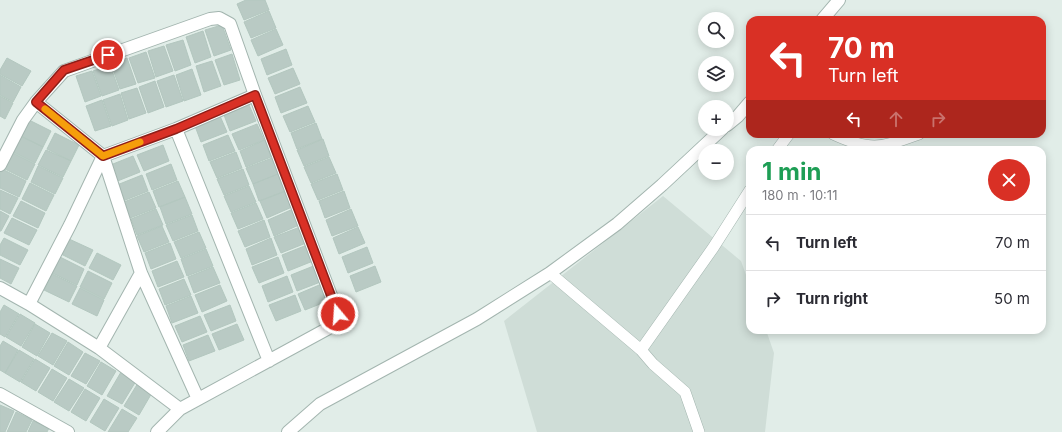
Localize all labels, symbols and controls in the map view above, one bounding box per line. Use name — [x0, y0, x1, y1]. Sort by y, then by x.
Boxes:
map controls — [698, 12, 734, 180]
button: search — [698, 12, 734, 48]
text: 70 m — [828, 31, 895, 65]
icon: left — [762, 32, 814, 84]
pin — [91, 38, 125, 72]
icon: arrive — [97, 44, 119, 66]
button: layers — [698, 56, 734, 92]
text: Turn left — [828, 65, 898, 86]
button: + — [698, 100, 734, 136]
icon: left — [843, 108, 865, 130]
icon: ahead — [885, 108, 907, 130]
icon: right — [927, 108, 949, 130]
button: − — [698, 144, 734, 180]
text: 1 min — [762, 157, 821, 186]
button: close — [988, 159, 1030, 201]
text: 180 m · 10:11 — [762, 187, 837, 203]
icon: left — [762, 232, 784, 254]
text: Turn left — [796, 233, 857, 252]
text: 70 m — [995, 233, 1030, 252]
icon: right — [762, 288, 784, 310]
text: Turn right — [796, 289, 868, 308]
text: 50 m — [994, 289, 1030, 308]
position arrow — [317, 293, 359, 335]

